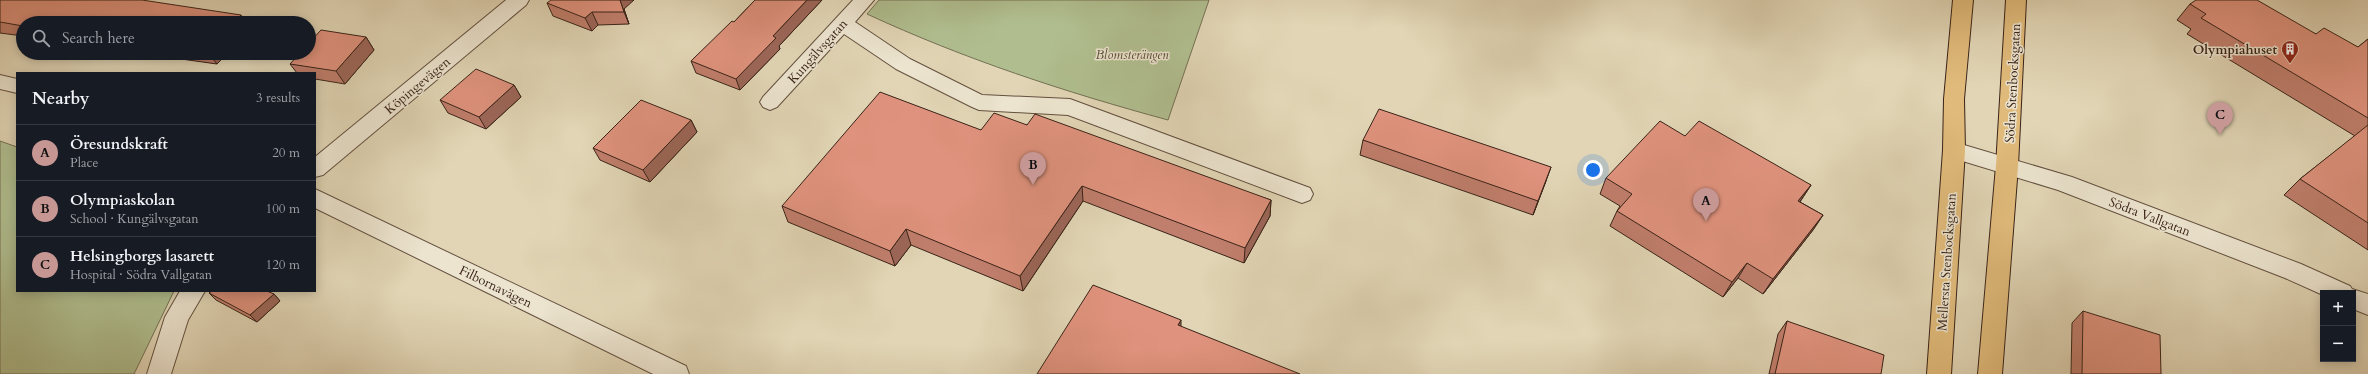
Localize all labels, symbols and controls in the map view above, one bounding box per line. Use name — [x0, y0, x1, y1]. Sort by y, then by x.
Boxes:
street label: Kungälvsgatan — [784, 15, 852, 88]
search box — [16, 16, 316, 60]
street label: Södra Stenbocksgatan — [2001, 22, 2025, 143]
icon: search — [30, 27, 52, 49]
text: Search here — [62, 28, 135, 48]
building icon: Olympiahuset — [2280, 39, 2300, 64]
place label: Olympiahuset — [2193, 41, 2277, 59]
park label: Blomsterängen — [1095, 46, 1169, 64]
street label: Köpingevägen — [381, 53, 455, 119]
text: Nearby — [32, 87, 89, 110]
text: 3 results — [256, 89, 300, 107]
pin: C — [2207, 102, 2233, 135]
text: Öresundskraft — [70, 134, 168, 154]
text: A — [40, 144, 50, 162]
text: 20 m — [272, 144, 300, 162]
pin: B — [1020, 152, 1046, 185]
text: Place — [70, 154, 98, 172]
your location — [1583, 160, 1603, 180]
pin: A — [1693, 188, 1719, 221]
text: Olympiaskolan — [70, 190, 175, 210]
street label: Mellersta Stenbocksgatan — [1933, 192, 1961, 332]
street label: Södra Vallgatan — [2106, 193, 2194, 241]
text: B — [40, 200, 50, 218]
text: 100 m — [266, 200, 300, 218]
text: School · Kungälvsgatan — [70, 210, 199, 228]
text: Helsingborgs lasarett — [70, 246, 214, 266]
text: C — [40, 256, 50, 274]
text: 120 m — [266, 256, 300, 274]
street label: Filbornavägen — [456, 261, 536, 313]
text: Hospital · Södra Vallgatan — [70, 266, 212, 284]
map controls — [2320, 290, 2356, 362]
button: + — [2320, 290, 2356, 326]
button: − — [2320, 326, 2356, 362]

